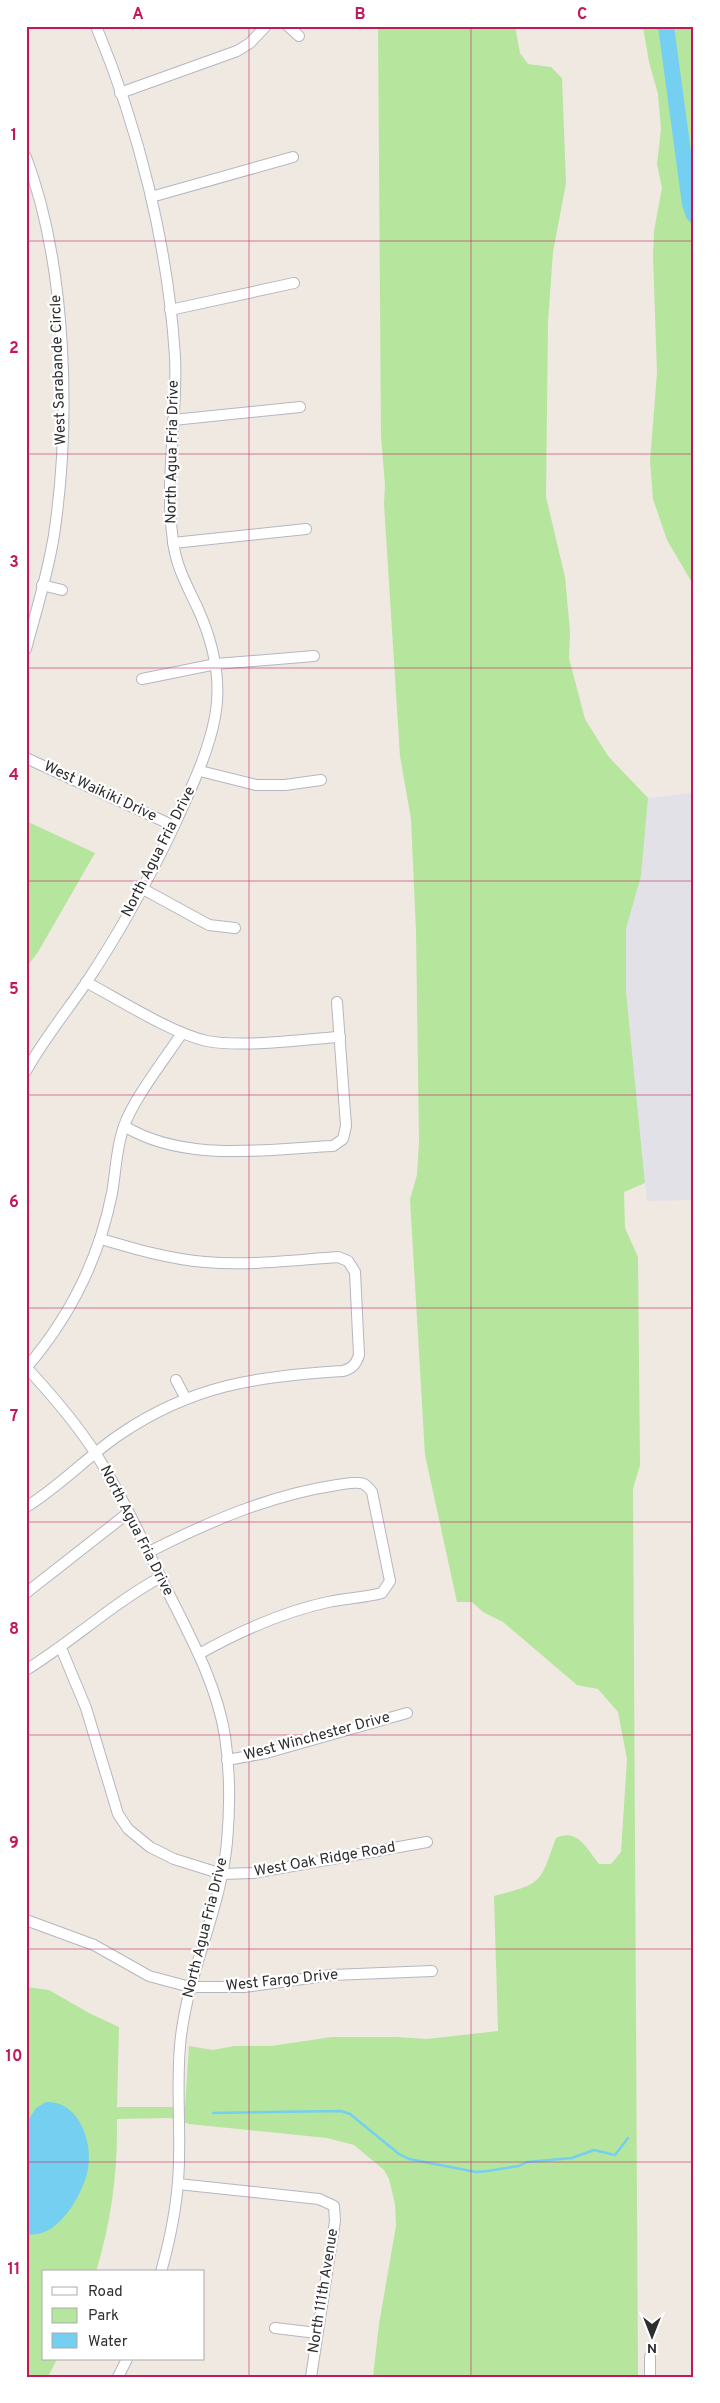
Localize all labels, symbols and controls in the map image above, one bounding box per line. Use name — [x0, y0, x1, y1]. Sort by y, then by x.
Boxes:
text: A — [132, 5, 144, 25]
text: B — [354, 5, 366, 25]
text: C — [577, 5, 587, 25]
text: 1 — [11, 126, 17, 146]
street label: West Sarabande Circle — [47, 294, 71, 446]
text: 2 — [9, 339, 19, 359]
street label: North Agua Fria Drive — [162, 380, 184, 524]
text: 3 — [9, 553, 19, 573]
street label: West Waikiki Drive — [40, 757, 160, 827]
text: 4 — [9, 766, 19, 786]
street label: North Agua Fria Drive — [118, 784, 200, 920]
text: 5 — [9, 980, 19, 1000]
text: 6 — [9, 1193, 19, 1213]
text: 7 — [10, 1407, 18, 1427]
street label: North Agua Fria Drive — [95, 1463, 177, 1599]
text: 8 — [9, 1620, 19, 1640]
street label: West Winchester Drive — [242, 1708, 392, 1766]
text: 9 — [9, 1834, 19, 1854]
street label: West Oak Ridge Road — [253, 1838, 397, 1882]
street label: North Agua Fria Drive — [179, 1856, 233, 2000]
street label: West Fargo Drive — [225, 1966, 339, 1996]
text: 10 — [6, 2047, 22, 2067]
street label: North 111th Avenue — [305, 2227, 343, 2355]
text: 11 — [8, 2260, 20, 2280]
legend — [42, 2270, 205, 2360]
text: Road — [88, 2283, 123, 2302]
text: Park — [88, 2307, 119, 2326]
north arrow — [628, 2310, 678, 2360]
text: Water — [88, 2333, 128, 2352]
text: N — [647, 2339, 657, 2356]

